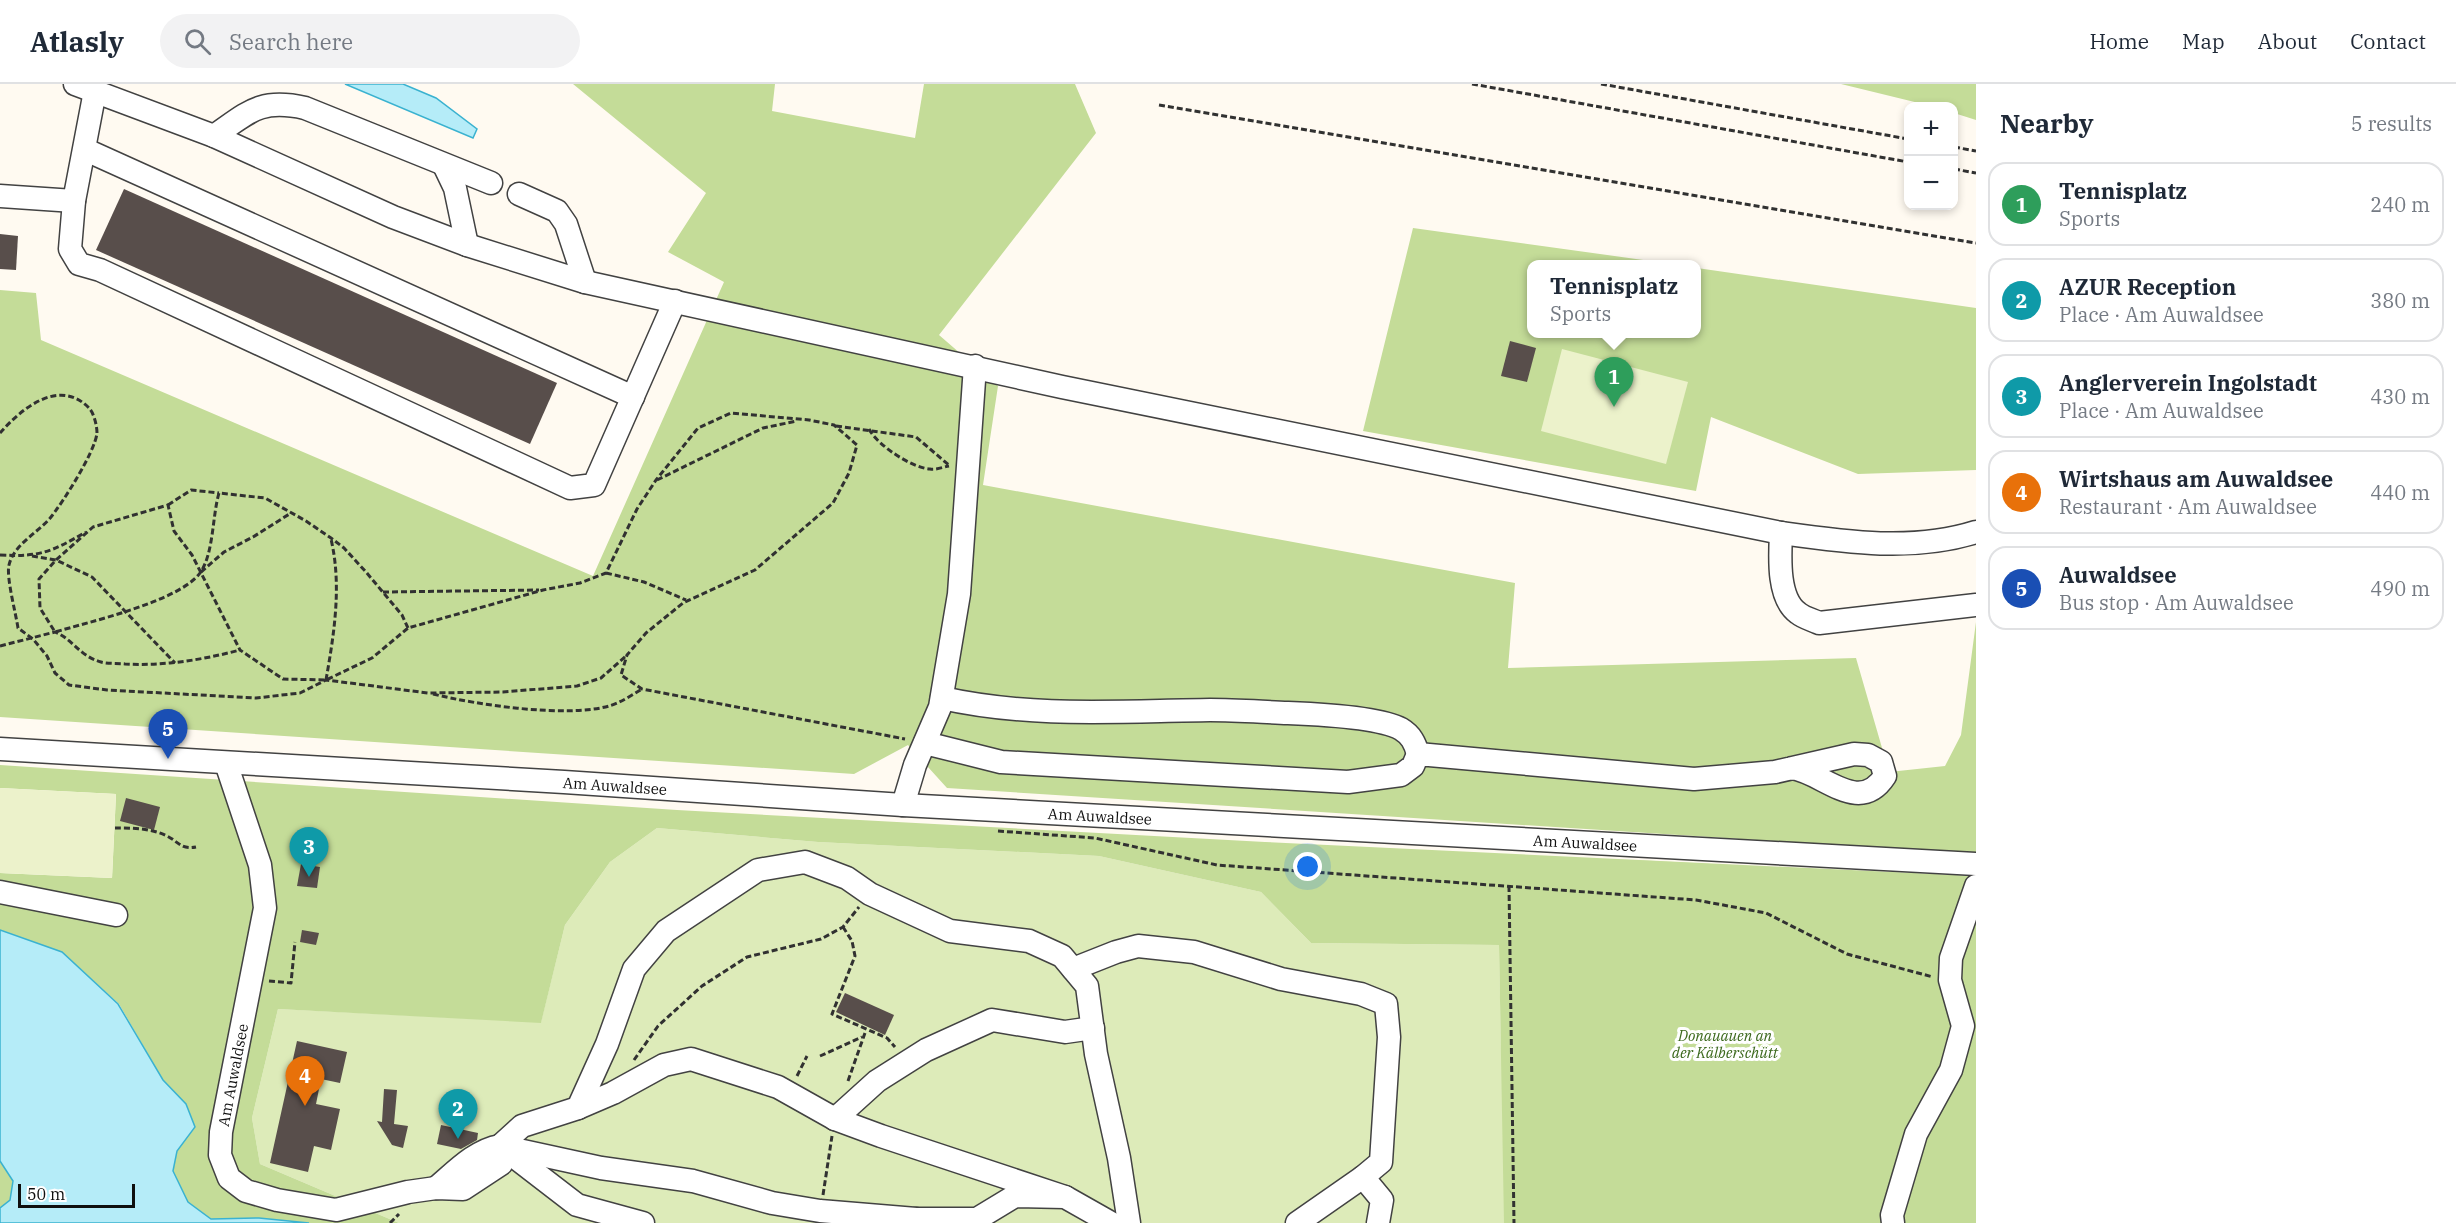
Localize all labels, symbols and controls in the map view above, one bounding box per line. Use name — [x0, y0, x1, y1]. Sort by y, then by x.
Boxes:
search box — [160, 14, 580, 68]
text: Atlasly — [30, 23, 124, 60]
icon: search — [181, 25, 214, 58]
text: Search here — [229, 27, 353, 56]
text: Home — [2089, 27, 2149, 55]
text: Map — [2182, 27, 2225, 55]
text: About — [2258, 27, 2317, 55]
text: Contact — [2350, 27, 2426, 55]
map controls — [1904, 102, 1958, 210]
button: + — [1904, 102, 1958, 156]
text: Nearby — [2000, 106, 2094, 140]
text: 5 results — [2351, 110, 2432, 137]
button: − — [1904, 156, 1958, 210]
text: Tennisplatz — [2059, 176, 2187, 205]
text: 1 — [2016, 191, 2028, 218]
text: 240 m — [2370, 191, 2430, 218]
text: Sports — [2059, 205, 2120, 232]
popup — [1527, 260, 1701, 338]
text: Tennisplatz — [1550, 271, 1678, 300]
text: AZUR Reception — [2059, 272, 2236, 301]
text: 2 — [2016, 287, 2028, 314]
text: 380 m — [2370, 287, 2430, 314]
text: Sports — [1550, 300, 1611, 327]
text: Place · Am Auwaldsee — [2059, 301, 2264, 328]
pin: 1 — [1594, 358, 1634, 407]
text: Anglerverein Ingolstadt — [2059, 368, 2317, 397]
text: 3 — [2016, 383, 2028, 410]
text: 430 m — [2370, 383, 2430, 410]
text: Place · Am Auwaldsee — [2059, 397, 2264, 424]
text: Wirtshaus am Auwaldsee — [2059, 464, 2333, 493]
text: 4 — [2016, 479, 2028, 506]
text: 440 m — [2370, 479, 2430, 506]
text: Restaurant · Am Auwaldsee — [2059, 493, 2317, 520]
text: Auwaldsee — [2059, 560, 2177, 589]
text: 5 — [2016, 575, 2028, 602]
text: 490 m — [2370, 575, 2430, 602]
text: Bus stop · Am Auwaldsee — [2059, 589, 2294, 616]
pin: 5 — [148, 710, 188, 759]
street label: Am Auwaldsee — [562, 772, 668, 798]
street label: Am Auwaldsee — [1047, 803, 1152, 828]
pin: 3 — [290, 828, 328, 877]
street label: Am Auwaldsee — [1533, 830, 1638, 855]
your location — [1293, 852, 1322, 881]
street label: Am Auwaldsee — [214, 1022, 252, 1128]
park label: Donauauen an der Kälberschütt — [1672, 1026, 1779, 1062]
pin: 4 — [286, 1056, 324, 1106]
pin: 2 — [438, 1090, 478, 1139]
scale bar — [18, 1181, 135, 1208]
text: 50 m — [27, 1184, 65, 1204]

